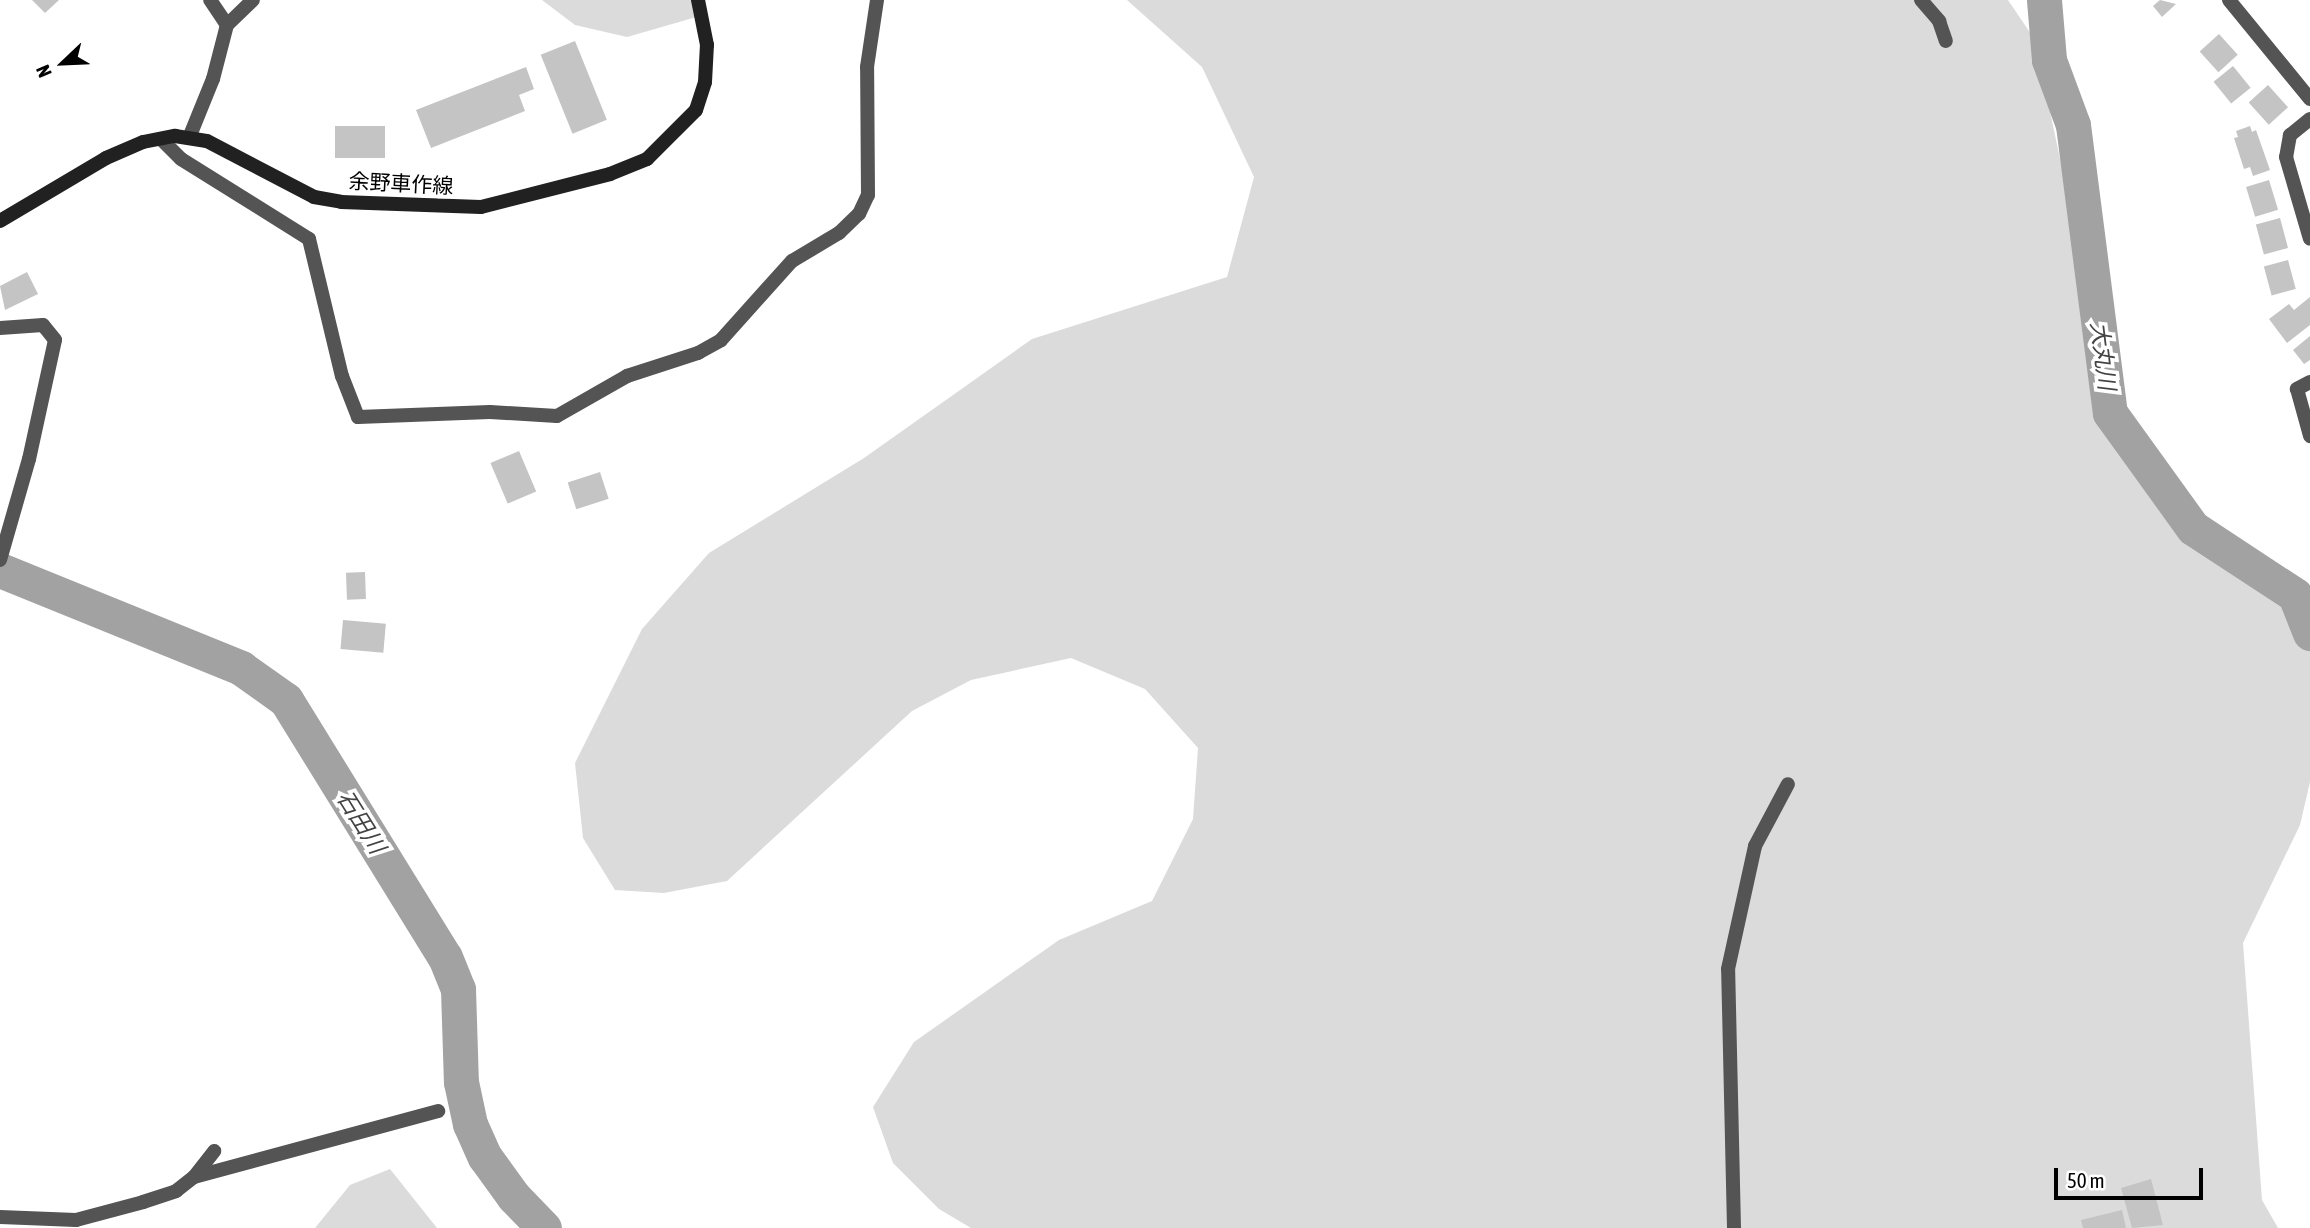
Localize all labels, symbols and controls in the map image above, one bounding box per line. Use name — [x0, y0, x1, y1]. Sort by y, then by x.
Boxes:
north arrow — [28, 28, 98, 98]
text: N — [31, 62, 56, 81]
street label: 余野車作線 — [348, 168, 454, 198]
water label: 大丸川 — [2085, 320, 2121, 392]
water label: 石田川 — [331, 785, 391, 859]
scale bar — [2058, 1154, 2207, 1198]
text: 50 m — [2067, 1168, 2105, 1192]

